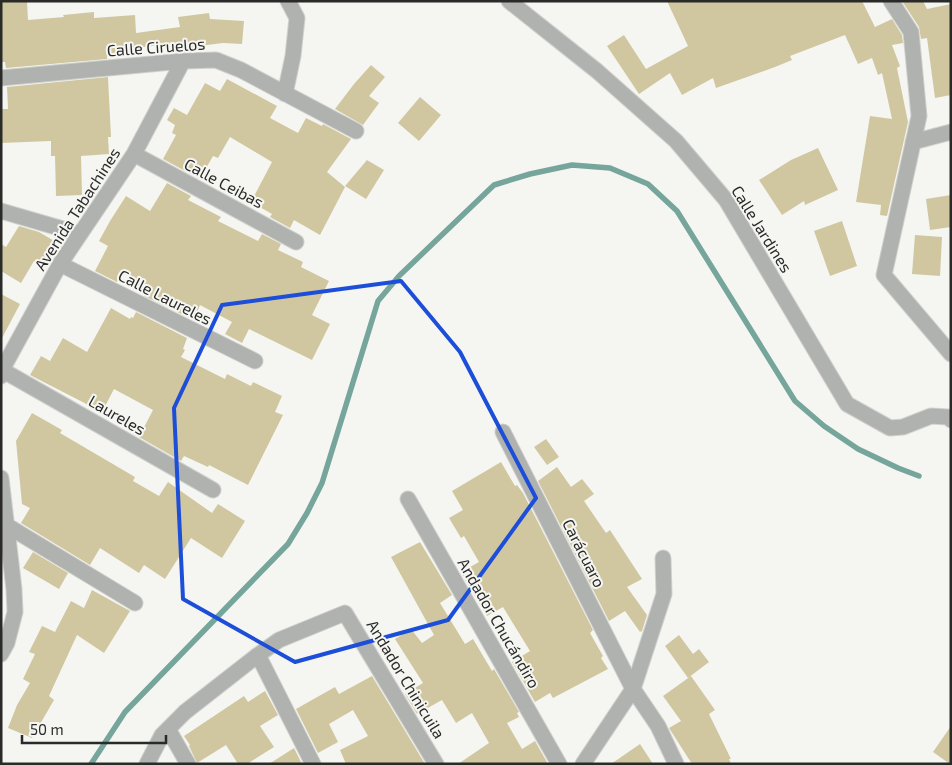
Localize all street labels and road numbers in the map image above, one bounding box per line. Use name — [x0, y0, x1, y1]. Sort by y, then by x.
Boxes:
street label: Calle Ciruelos — [106, 34, 206, 59]
street label: Avenida Tabachines — [30, 144, 123, 274]
street label: Calle Ceibas — [181, 154, 267, 211]
street label: Calle Jardines — [728, 182, 797, 276]
street label: Calle Laureles — [115, 265, 215, 328]
street label: Laureles — [85, 391, 149, 438]
street label: Carácuaro — [559, 515, 610, 590]
street label: Andador Chucándiro — [454, 554, 544, 691]
street label: Andador Chinicuila — [363, 616, 449, 742]

